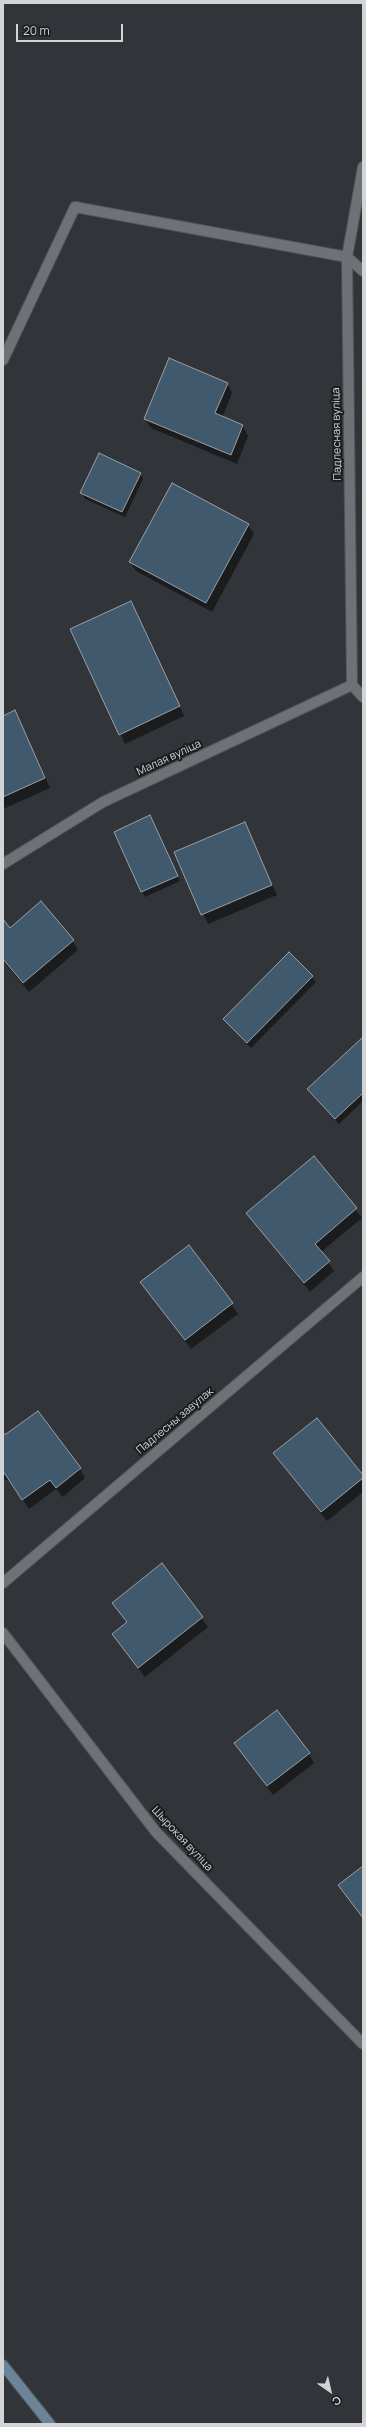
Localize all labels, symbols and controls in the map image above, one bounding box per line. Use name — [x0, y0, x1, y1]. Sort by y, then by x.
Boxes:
scale bar — [18, 16, 125, 42]
text: 20 m — [23, 22, 50, 39]
street label: Падлесная вуліца — [330, 387, 344, 481]
street label: Малая вуліца — [135, 737, 203, 779]
street label: Падлесны завулак — [134, 1385, 216, 1457]
street label: Шырокая вуліца — [149, 1804, 215, 1874]
north arrow — [310, 2371, 350, 2411]
text: С — [329, 2393, 345, 2410]

